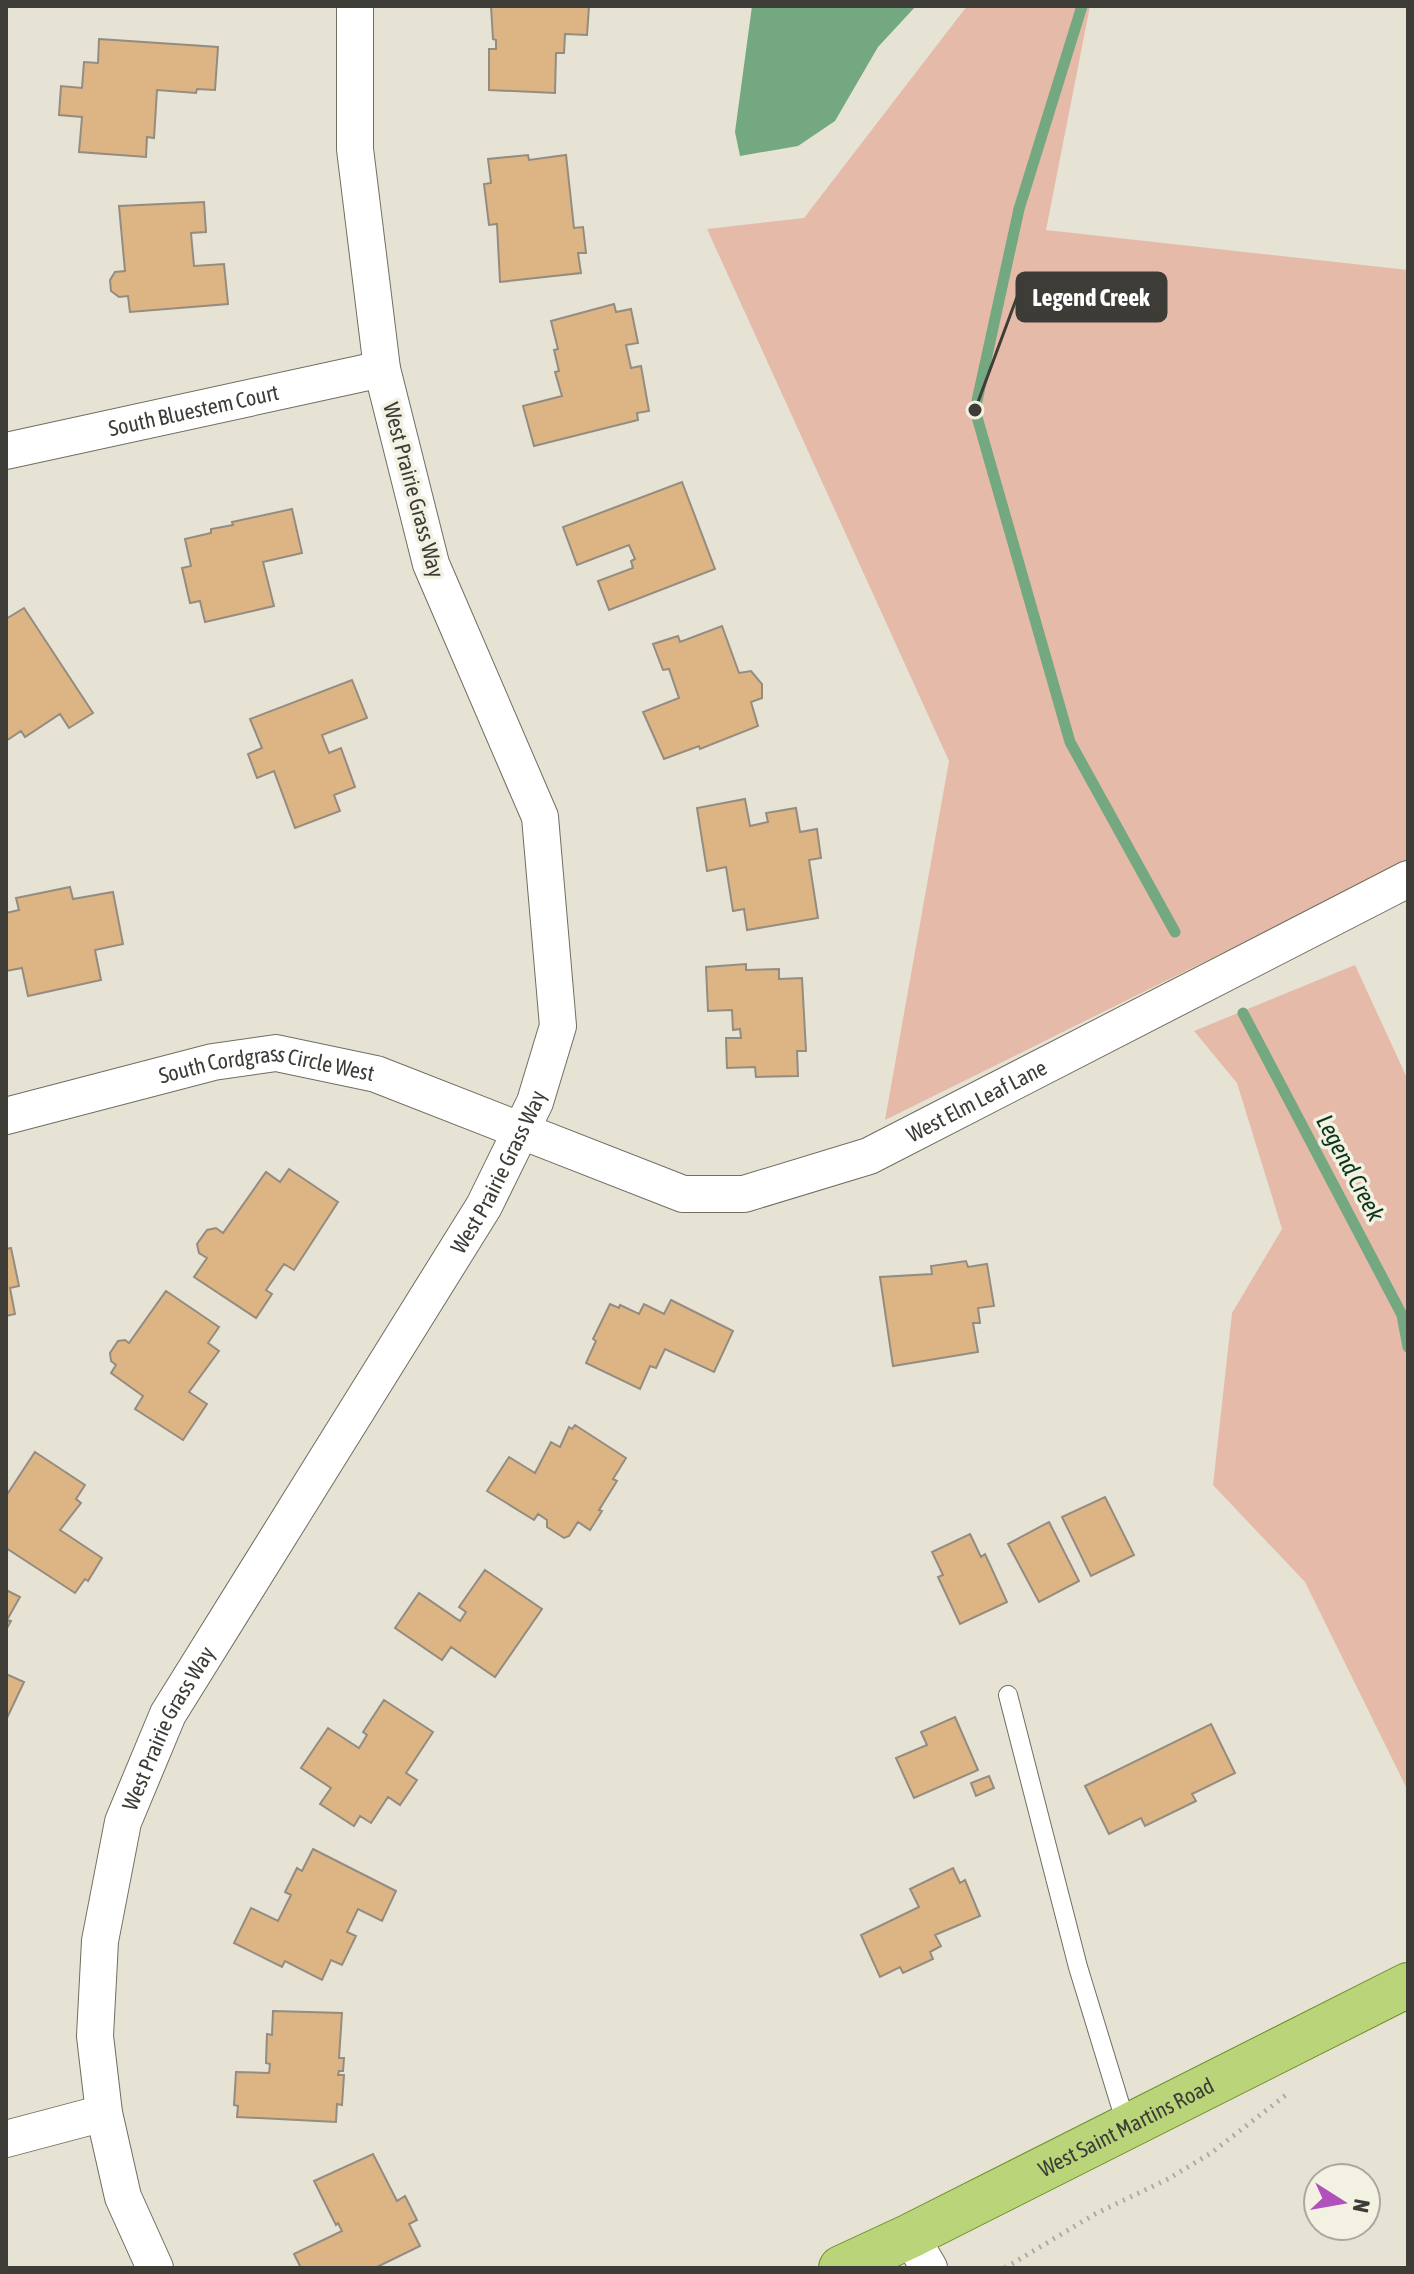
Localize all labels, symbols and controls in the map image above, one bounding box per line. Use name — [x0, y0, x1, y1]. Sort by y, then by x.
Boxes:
callout: Legend Creek — [1017, 273, 1166, 321]
text: Legend Creek — [1032, 284, 1150, 311]
street label: South Bluestem Court — [106, 379, 281, 441]
street label: West Prairie Grass Way — [378, 400, 450, 580]
street label: South Cordgrass Circle West — [156, 1040, 377, 1089]
street label: West Elm Leaf Lane — [902, 1054, 1051, 1147]
street label: West Prairie Grass Way — [445, 1088, 551, 1258]
water label: Legend Creek — [1311, 1110, 1390, 1226]
street label: West Prairie Grass Way — [116, 1641, 220, 1814]
street label: West Saint Martins Road — [1034, 2072, 1218, 2182]
north arrow — [1302, 2162, 1382, 2242]
text: N — [1348, 2197, 1376, 2215]

